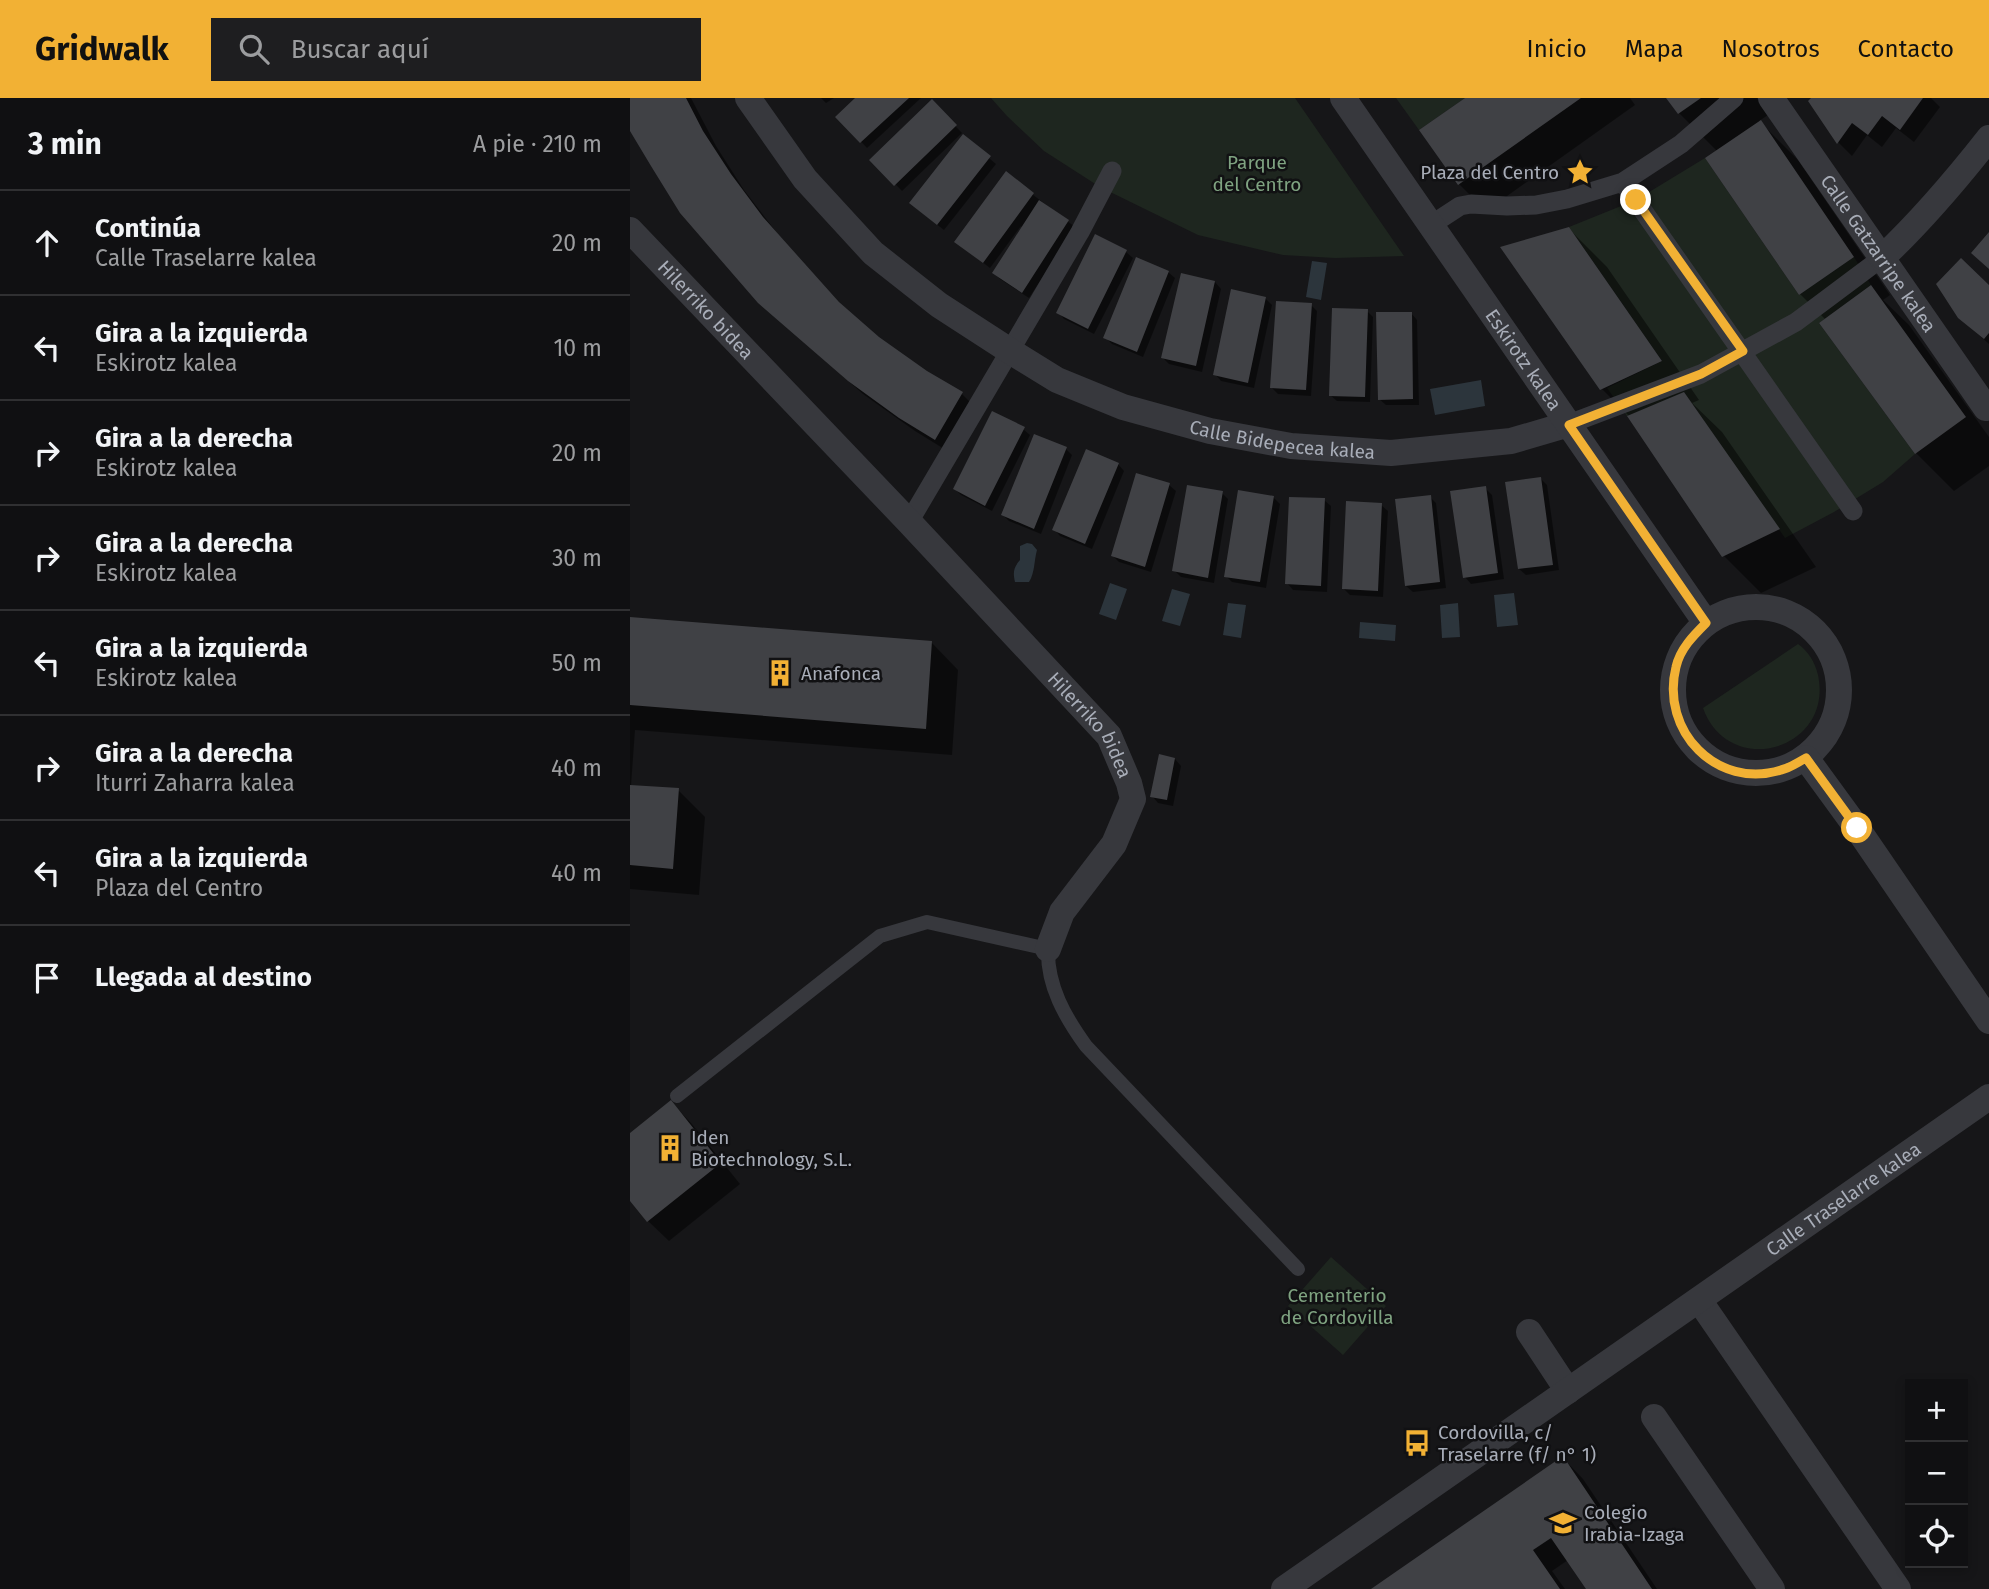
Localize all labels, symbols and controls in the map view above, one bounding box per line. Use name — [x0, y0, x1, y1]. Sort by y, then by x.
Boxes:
search box — [211, 18, 701, 81]
text: Gridwalk — [35, 29, 169, 69]
icon: search — [235, 30, 273, 68]
text: Buscar aquí — [291, 34, 429, 65]
text: Inicio — [1527, 35, 1587, 63]
text: Mapa — [1625, 35, 1684, 63]
text: Nosotros — [1722, 35, 1820, 63]
text: Contacto — [1858, 35, 1954, 63]
text: 3 min — [28, 126, 102, 162]
text: A pie · 210 m — [473, 130, 602, 158]
park label: Parque del Centro — [1213, 151, 1301, 196]
place icon: Plaza del Centro — [1565, 157, 1595, 187]
place label: Plaza del Centro — [1420, 161, 1559, 184]
street label: Calle Gatzarripe kalea — [1816, 170, 1941, 337]
route end — [1620, 184, 1651, 215]
text: Continúa — [95, 213, 201, 244]
icon: ahead — [28, 224, 66, 262]
text: 20 m — [552, 229, 602, 257]
text: Calle Traselarre kalea — [95, 244, 317, 272]
street label: Hilerriko bidea — [653, 256, 758, 364]
street label: Eskirotz kalea — [1480, 305, 1566, 415]
text: Gira a la izquierda — [95, 318, 308, 349]
icon: left — [28, 329, 66, 367]
text: 10 m — [553, 334, 602, 362]
text: Eskirotz kalea — [95, 349, 237, 377]
street label: Calle Bidepecea kalea — [1187, 415, 1376, 464]
text: Gira a la derecha — [95, 423, 293, 454]
icon: right — [28, 434, 66, 472]
text: 20 m — [552, 439, 602, 467]
text: Eskirotz kalea — [95, 454, 237, 482]
text: Gira a la derecha — [95, 528, 293, 559]
icon: right — [28, 539, 66, 577]
text: 30 m — [552, 544, 602, 572]
text: Eskirotz kalea — [95, 559, 237, 587]
text: Gira a la izquierda — [95, 633, 308, 664]
icon: left — [28, 644, 66, 682]
text: 50 m — [552, 649, 602, 677]
building icon: Anafonca — [765, 658, 795, 688]
place label: Anafonca — [801, 662, 881, 685]
text: Eskirotz kalea — [95, 664, 237, 692]
street label: Hilerriko bidea — [1043, 667, 1137, 782]
text: Gira a la derecha — [95, 738, 293, 769]
icon: right — [28, 749, 66, 787]
text: 40 m — [551, 754, 602, 782]
text: Iturri Zaharra kalea — [95, 769, 295, 797]
route start — [1841, 812, 1872, 843]
text: Gira a la izquierda — [95, 843, 308, 874]
icon: left — [28, 854, 66, 892]
text: 40 m — [551, 859, 602, 887]
text: Plaza del Centro — [95, 874, 263, 902]
icon: arrive — [28, 959, 66, 997]
text: Llegada al destino — [95, 962, 312, 993]
place label: Iden Biotechnology, S.L. — [691, 1126, 852, 1171]
building icon: Iden Biotechnology, S.L. — [655, 1133, 685, 1163]
street label: Calle Traselarre kalea — [1762, 1137, 1925, 1261]
park label: Cementerio de Cordovilla — [1280, 1284, 1394, 1329]
map controls — [1905, 1379, 1968, 1568]
button: + — [1905, 1379, 1968, 1442]
place label: Cordovilla, c/ Traselarre (f/ n° 1) — [1438, 1421, 1596, 1466]
bus stop icon: Cordovilla, c/ Traselarre (f/ n° 1) — [1402, 1428, 1432, 1458]
button: − — [1905, 1442, 1968, 1505]
place label: Colegio Irabia-Izaga — [1584, 1501, 1685, 1546]
button: locate — [1905, 1505, 1968, 1568]
school or university icon: Colegio Irabia-Izaga — [1548, 1508, 1578, 1538]

